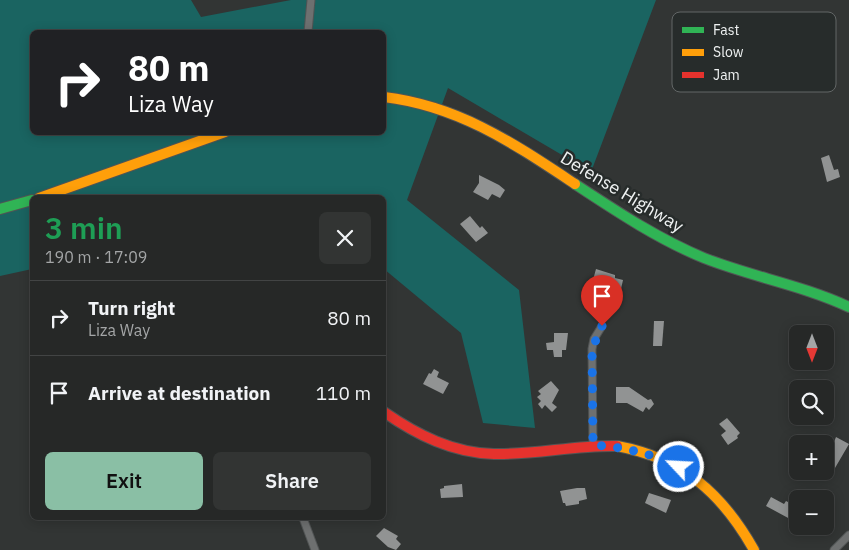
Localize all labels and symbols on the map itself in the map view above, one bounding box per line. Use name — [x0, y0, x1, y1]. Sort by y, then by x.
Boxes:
legend — [672, 12, 836, 92]
text: Fast — [713, 21, 739, 39]
text: Slow — [713, 43, 744, 61]
text: Jam — [713, 66, 740, 84]
street label: Defense Highway — [556, 146, 688, 237]
pin — [581, 275, 623, 326]
north arrow — [789, 325, 834, 370]
position arrow — [652, 440, 704, 492]

